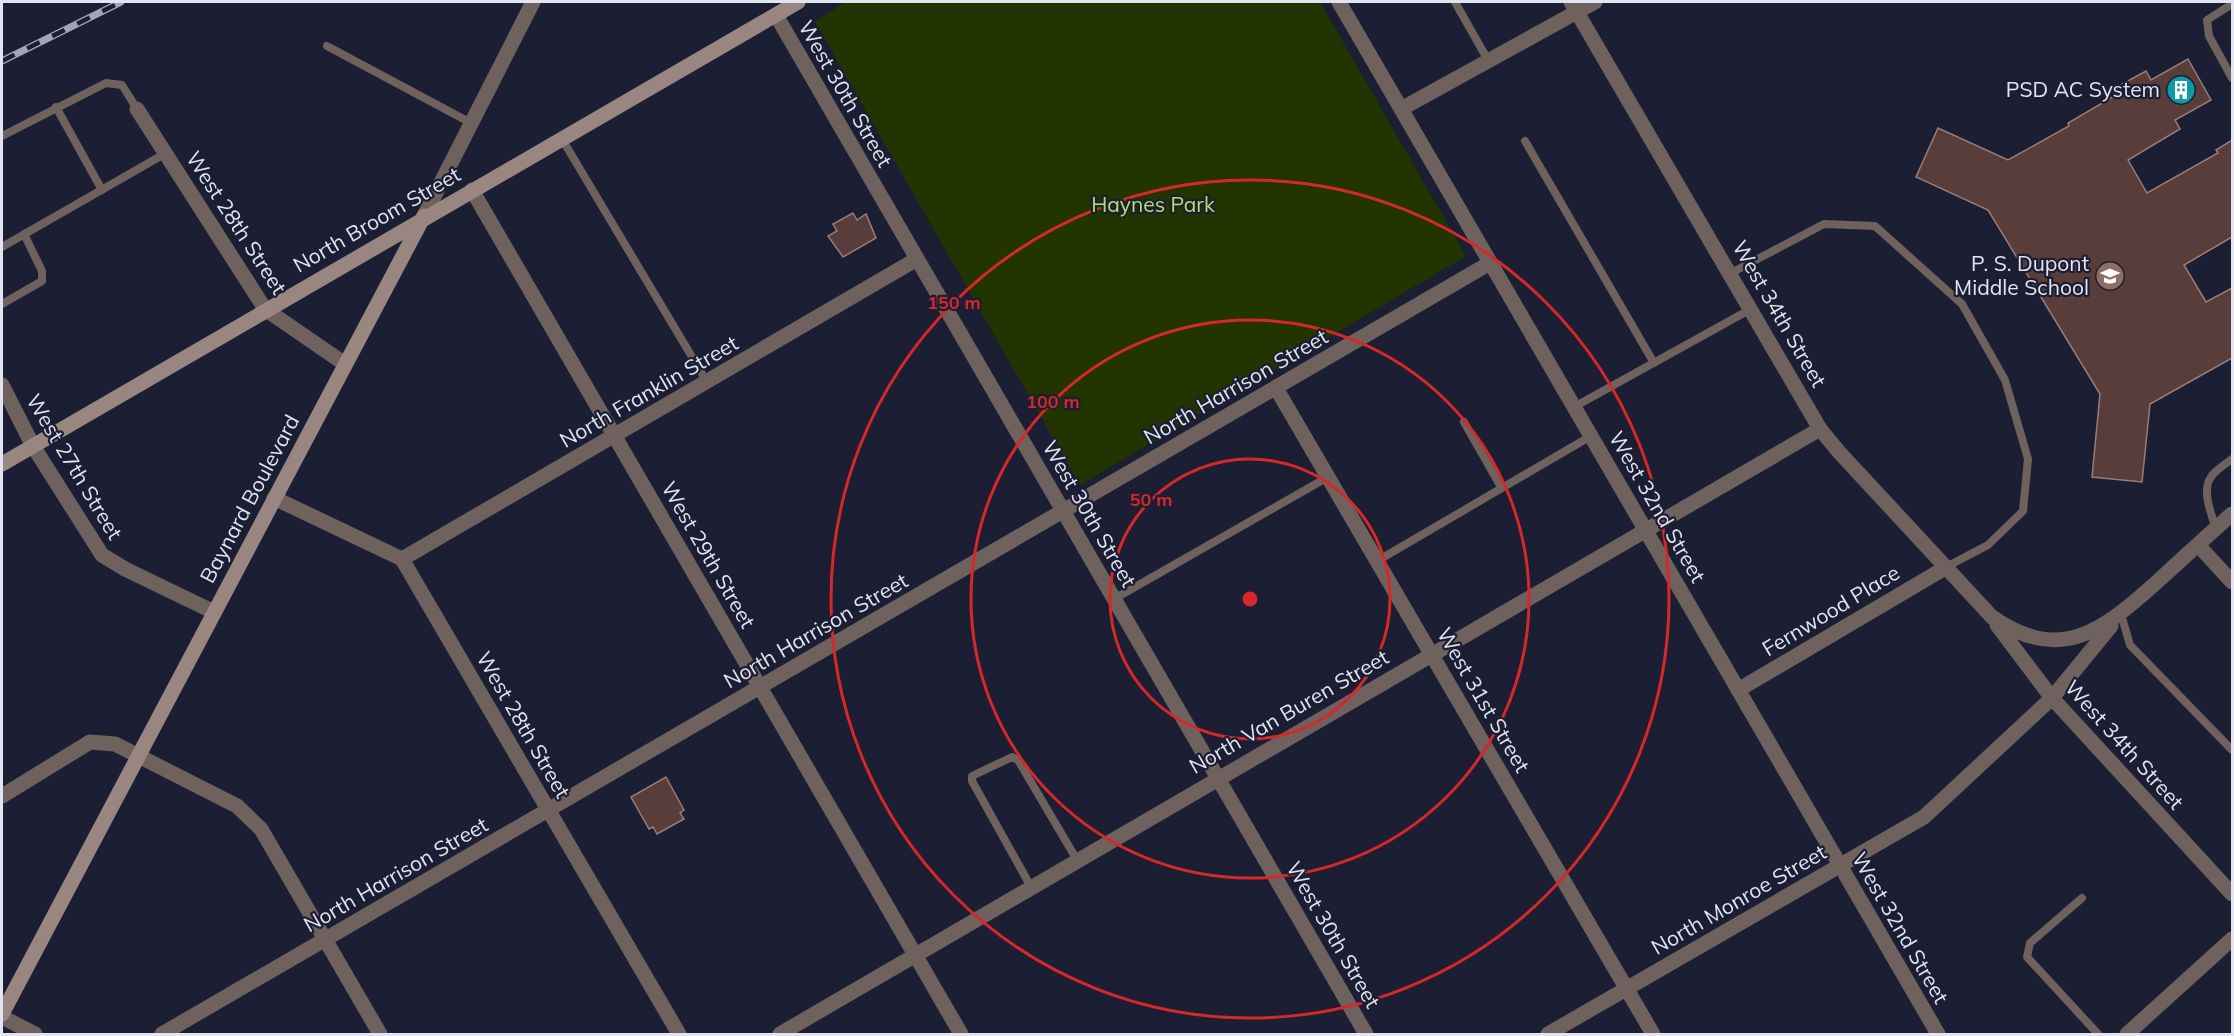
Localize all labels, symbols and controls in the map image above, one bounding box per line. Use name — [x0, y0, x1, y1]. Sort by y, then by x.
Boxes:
street label: West 30th Street — [793, 16, 898, 171]
building icon: PSD AC System — [2165, 74, 2197, 106]
place label: PSD AC System — [2006, 76, 2160, 102]
street label: West 28th Street — [181, 146, 293, 299]
street label: North Broom Street — [288, 161, 465, 278]
park label: Haynes Park — [1091, 191, 1215, 217]
street label: West 34th Street — [1727, 236, 1832, 391]
place label: P. S. Dupont Middle School — [1954, 250, 2089, 300]
school or university icon: P. S. Dupont Middle School — [2094, 260, 2126, 292]
text: 150 m — [927, 291, 981, 314]
street label: North Harrison Street — [1139, 323, 1332, 449]
street label: North Franklin Street — [555, 329, 742, 453]
street label: West 27th Street — [21, 389, 129, 544]
text: 100 m — [1026, 390, 1080, 413]
street label: Baynard Boulevard — [194, 410, 304, 587]
street label: West 32nd Street — [1604, 426, 1712, 587]
street label: West 30th Street — [1037, 436, 1142, 591]
street label: West 29th Street — [656, 477, 761, 632]
text: 50 m — [1130, 488, 1172, 511]
street label: Fernwood Place — [1757, 559, 1904, 661]
street label: North Harrison Street — [719, 567, 912, 693]
centre of rings — [1240, 589, 1260, 609]
street label: West 31st Street — [1432, 622, 1536, 777]
street label: North Van Buren Street — [1184, 643, 1393, 779]
street label: West 28th Street — [471, 647, 576, 802]
street label: West 34th Street — [2060, 674, 2190, 814]
street label: North Harrison Street — [299, 811, 492, 937]
street label: North Monroe Street — [1646, 838, 1831, 960]
street label: West 32nd Street — [1847, 847, 1955, 1008]
street label: West 30th Street — [1281, 857, 1386, 1012]

